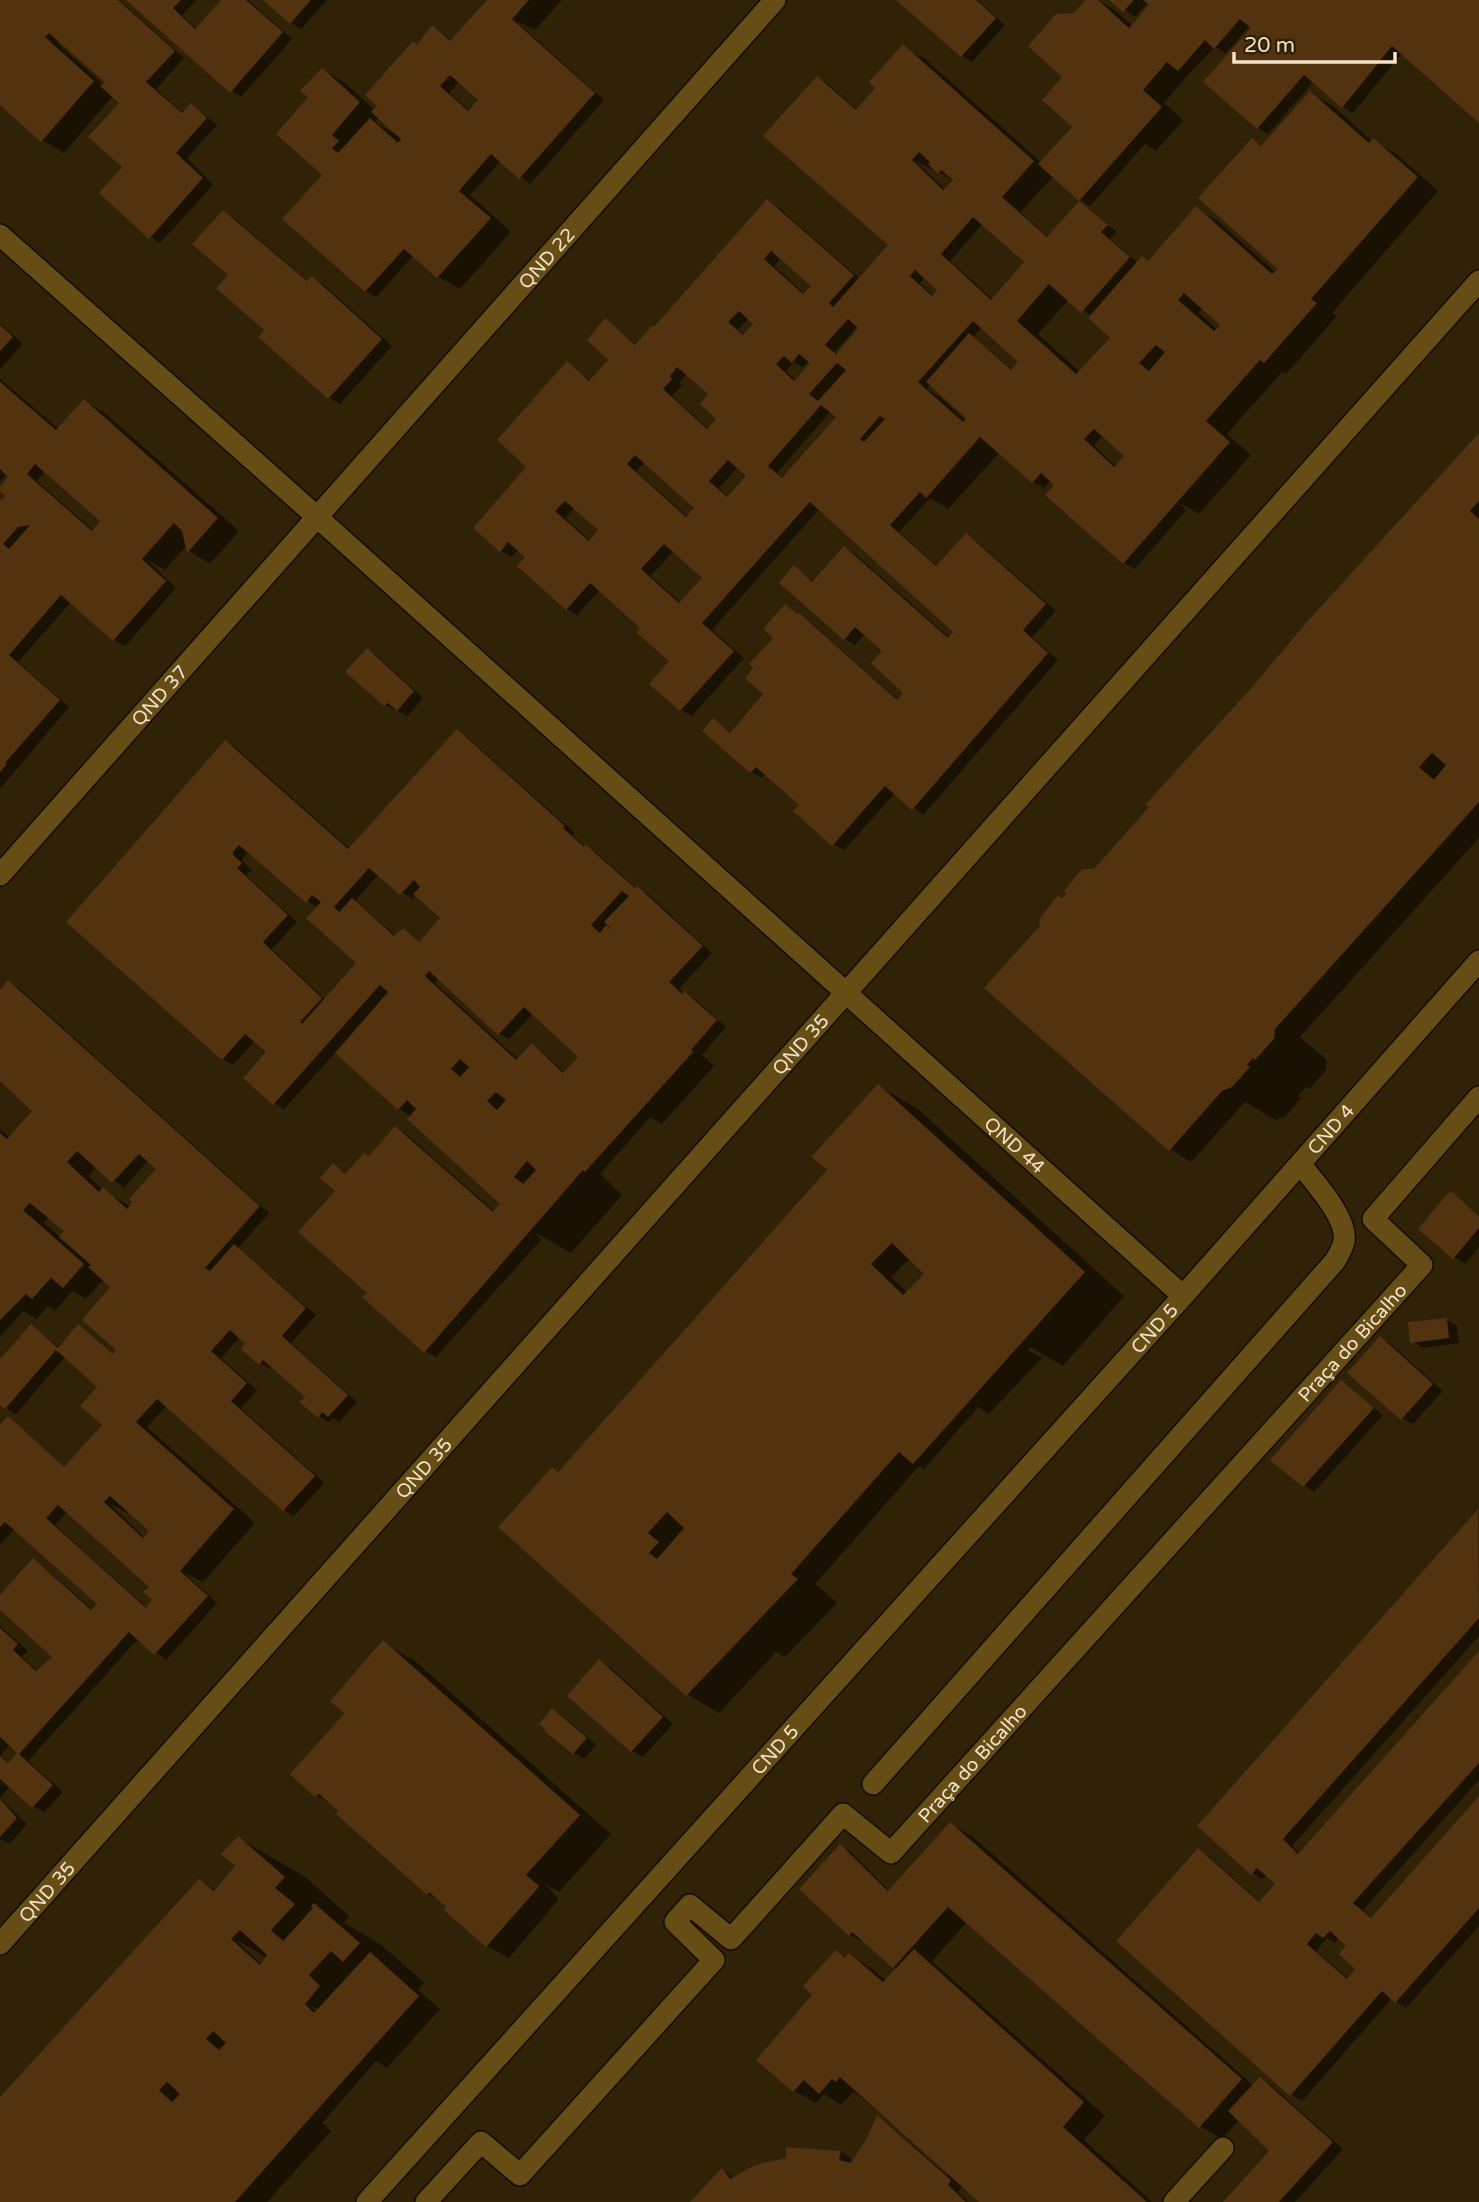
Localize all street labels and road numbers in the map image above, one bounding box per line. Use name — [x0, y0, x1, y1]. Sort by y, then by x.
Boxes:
street label: QND 22 — [514, 224, 580, 294]
street label: QND 37 — [127, 661, 193, 731]
street label: QND 35 — [768, 1010, 834, 1080]
street label: CND 4 — [1303, 1100, 1359, 1159]
street label: QND 44 — [979, 1113, 1049, 1178]
street label: Praça do Bicalho — [1294, 1280, 1412, 1407]
street label: CND 5 — [1127, 1299, 1183, 1358]
street label: QND 35 — [391, 1434, 457, 1504]
street label: Praça do Bicalho — [914, 1700, 1032, 1828]
street label: CND 5 — [747, 1721, 803, 1780]
street label: QND 35 — [15, 1857, 80, 1927]

